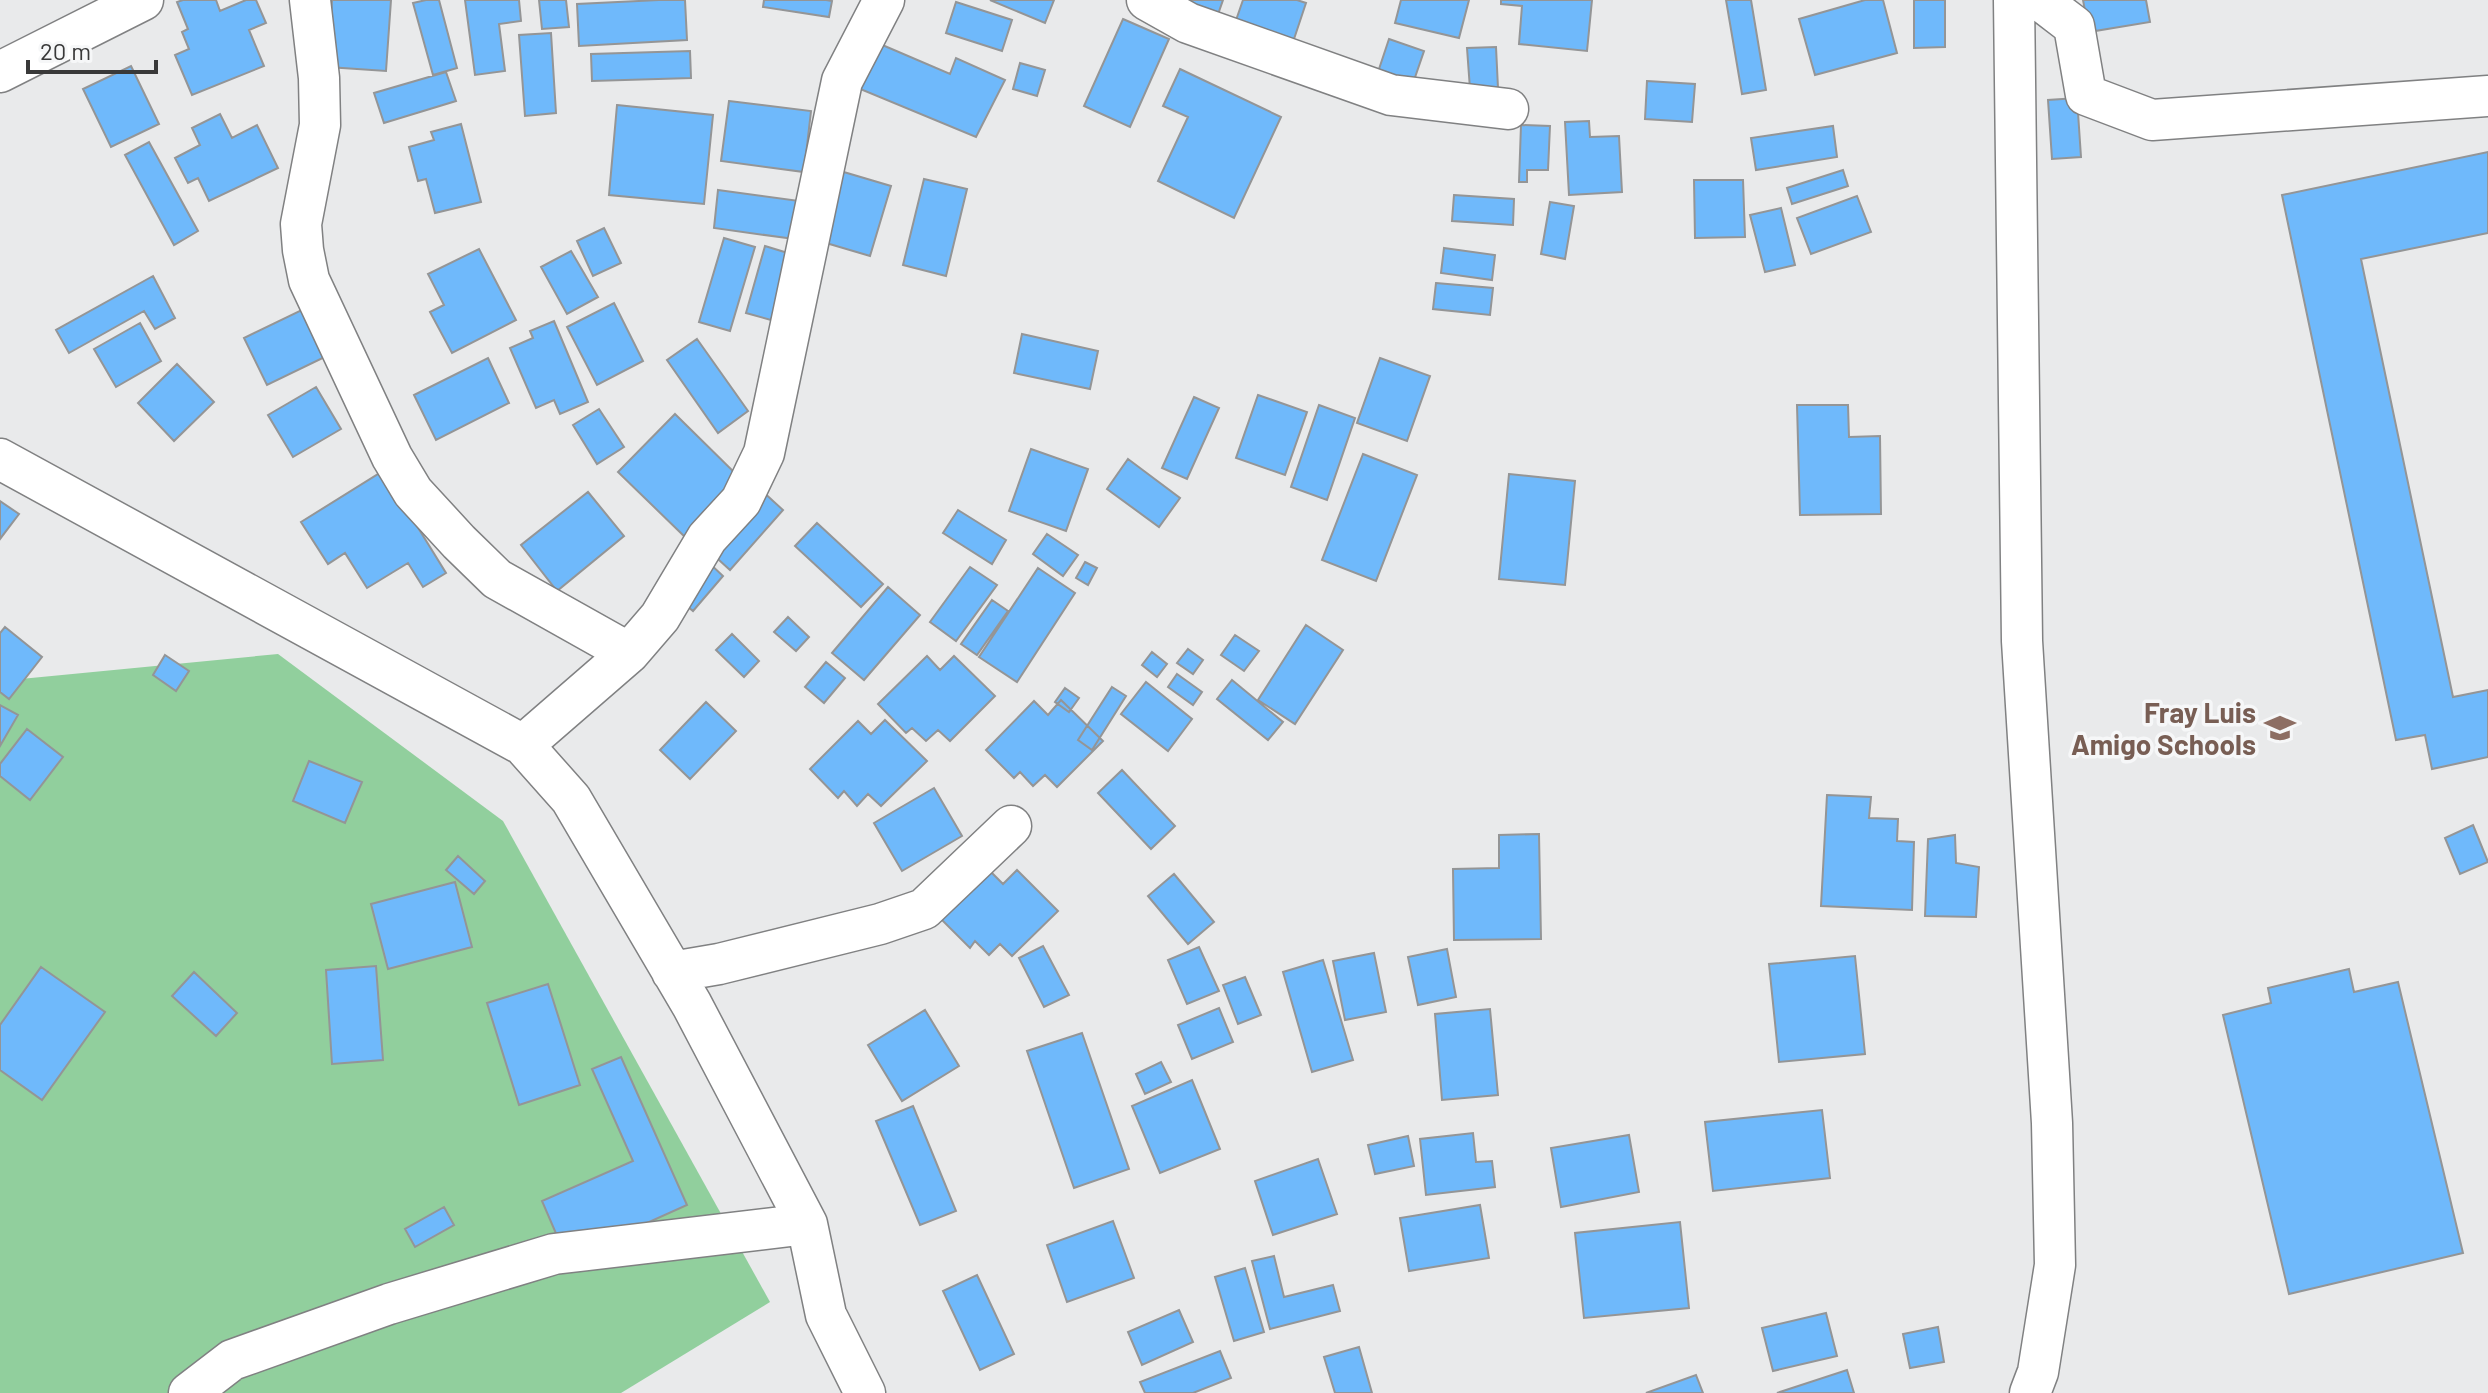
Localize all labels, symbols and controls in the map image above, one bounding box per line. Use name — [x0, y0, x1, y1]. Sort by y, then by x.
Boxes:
scale bar — [28, 24, 156, 74]
text: 20 m — [40, 36, 91, 65]
place label: Fray Luis Amigo Schools — [2071, 695, 2256, 761]
school or university icon: Fray Luis Amigo Schools — [2263, 711, 2297, 745]

